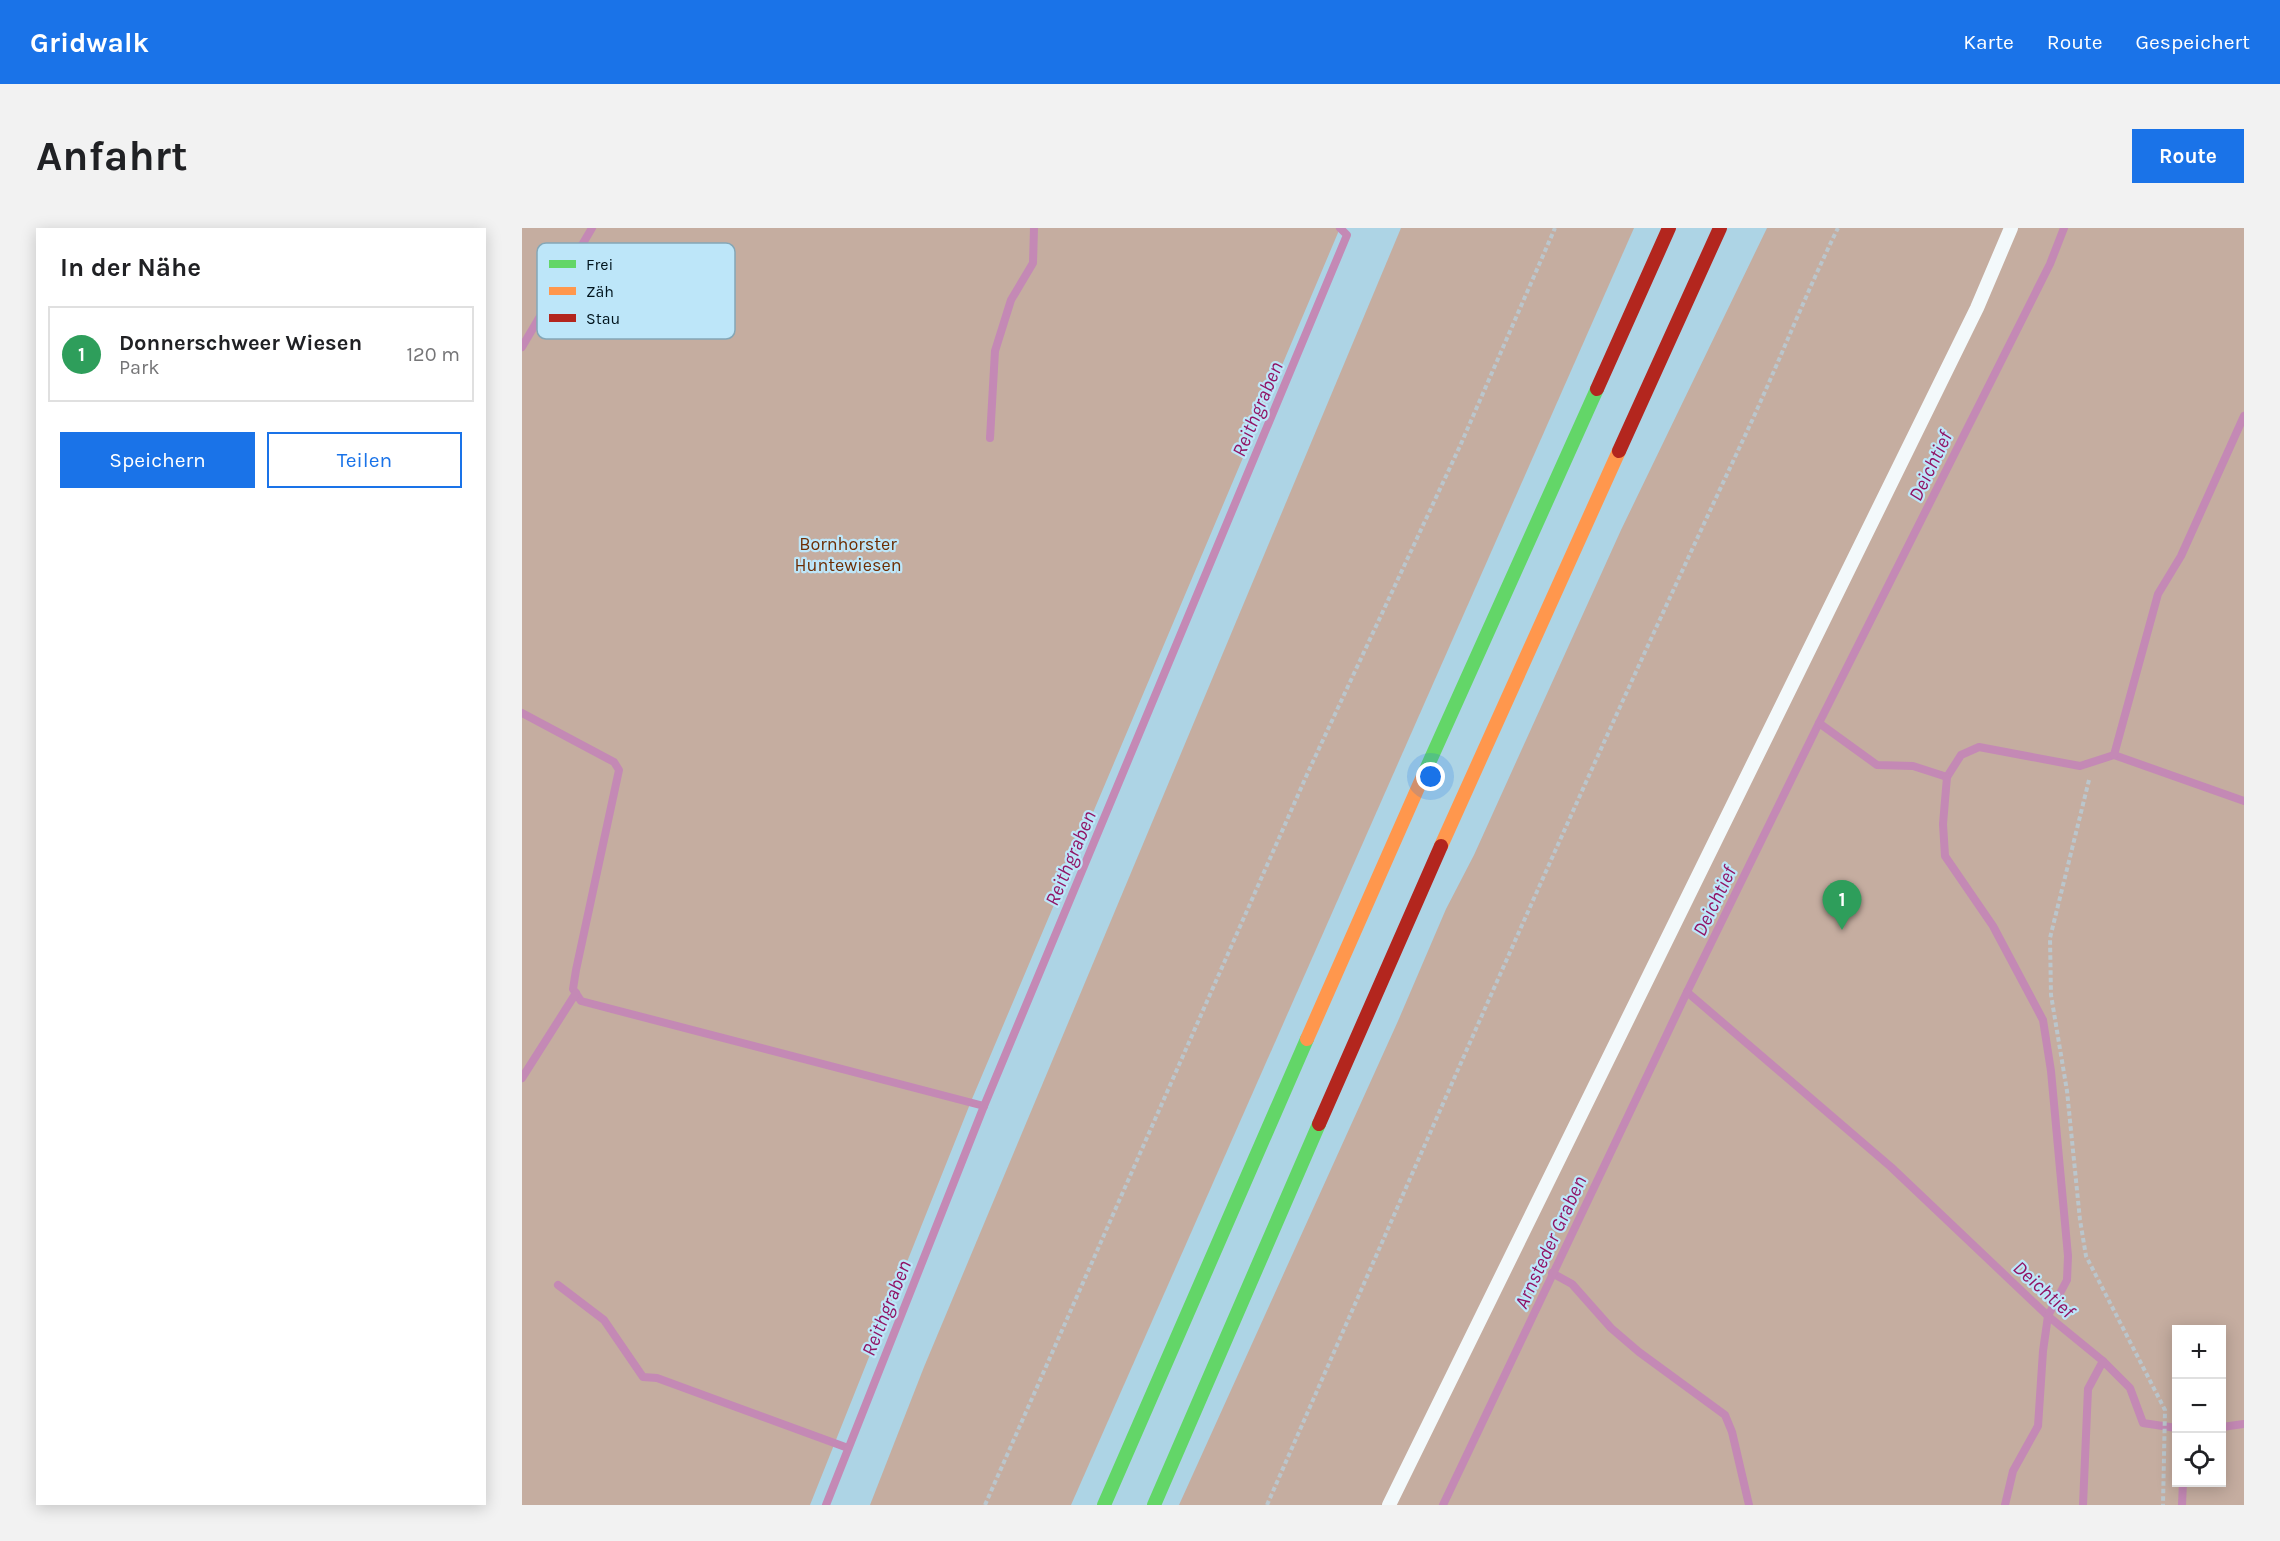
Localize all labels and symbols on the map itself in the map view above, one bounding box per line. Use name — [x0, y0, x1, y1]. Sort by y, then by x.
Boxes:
legend — [537, 243, 735, 339]
text: Frei — [586, 255, 613, 274]
text: Zäh — [586, 282, 614, 301]
text: Stau — [586, 309, 620, 328]
water label: Reithgraben — [1227, 358, 1288, 460]
water label: Deichtief — [1904, 426, 1958, 505]
park label: Bornhorster Huntewiesen — [794, 533, 902, 576]
your location — [1416, 762, 1445, 791]
water label: Reithgraben — [1040, 807, 1101, 909]
water label: Deichtief — [1688, 861, 1742, 940]
pin: 1 — [1822, 880, 1862, 930]
water label: Arnsteder Graben — [1510, 1172, 1591, 1312]
water label: Deichtief — [2008, 1256, 2080, 1324]
water label: Reithgraben — [857, 1257, 916, 1359]

